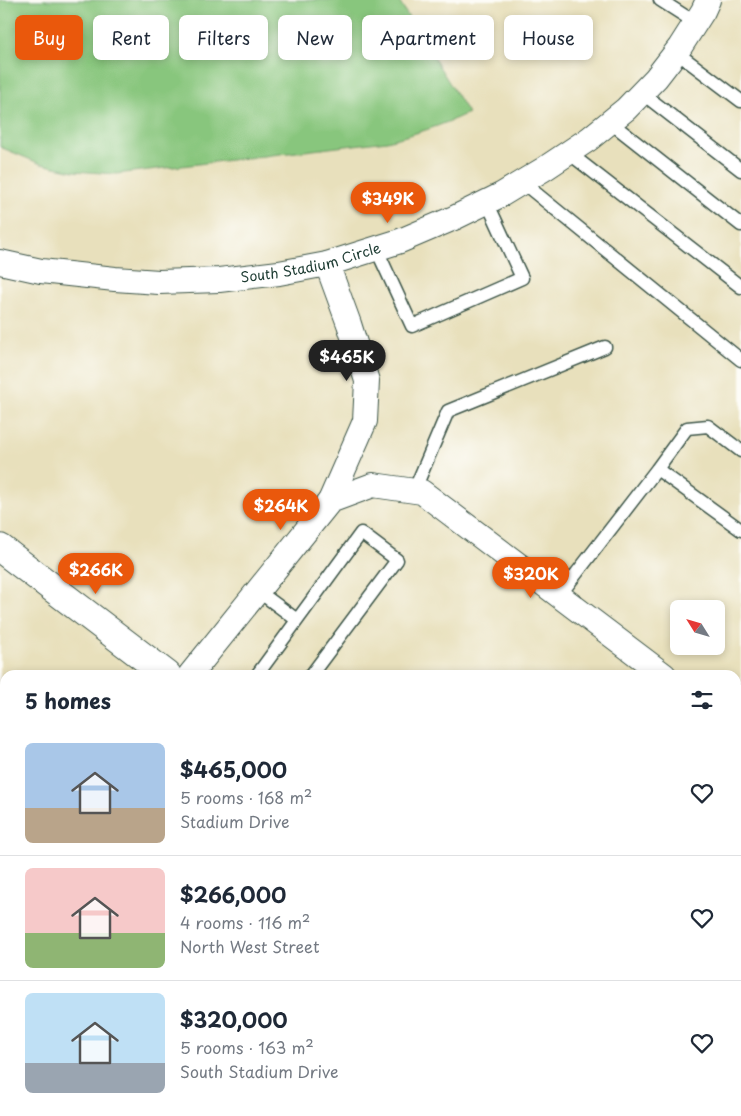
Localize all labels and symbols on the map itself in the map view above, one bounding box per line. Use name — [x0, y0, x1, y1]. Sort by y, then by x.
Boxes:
pin: $349K — [353, 182, 423, 224]
street label: South Stadium Circle — [240, 237, 383, 287]
pin: $465K — [312, 340, 382, 382]
pin: $264K — [246, 488, 316, 531]
pin: $266K — [61, 552, 131, 595]
pin: $320K — [496, 556, 566, 599]
north arrow — [670, 600, 725, 655]

